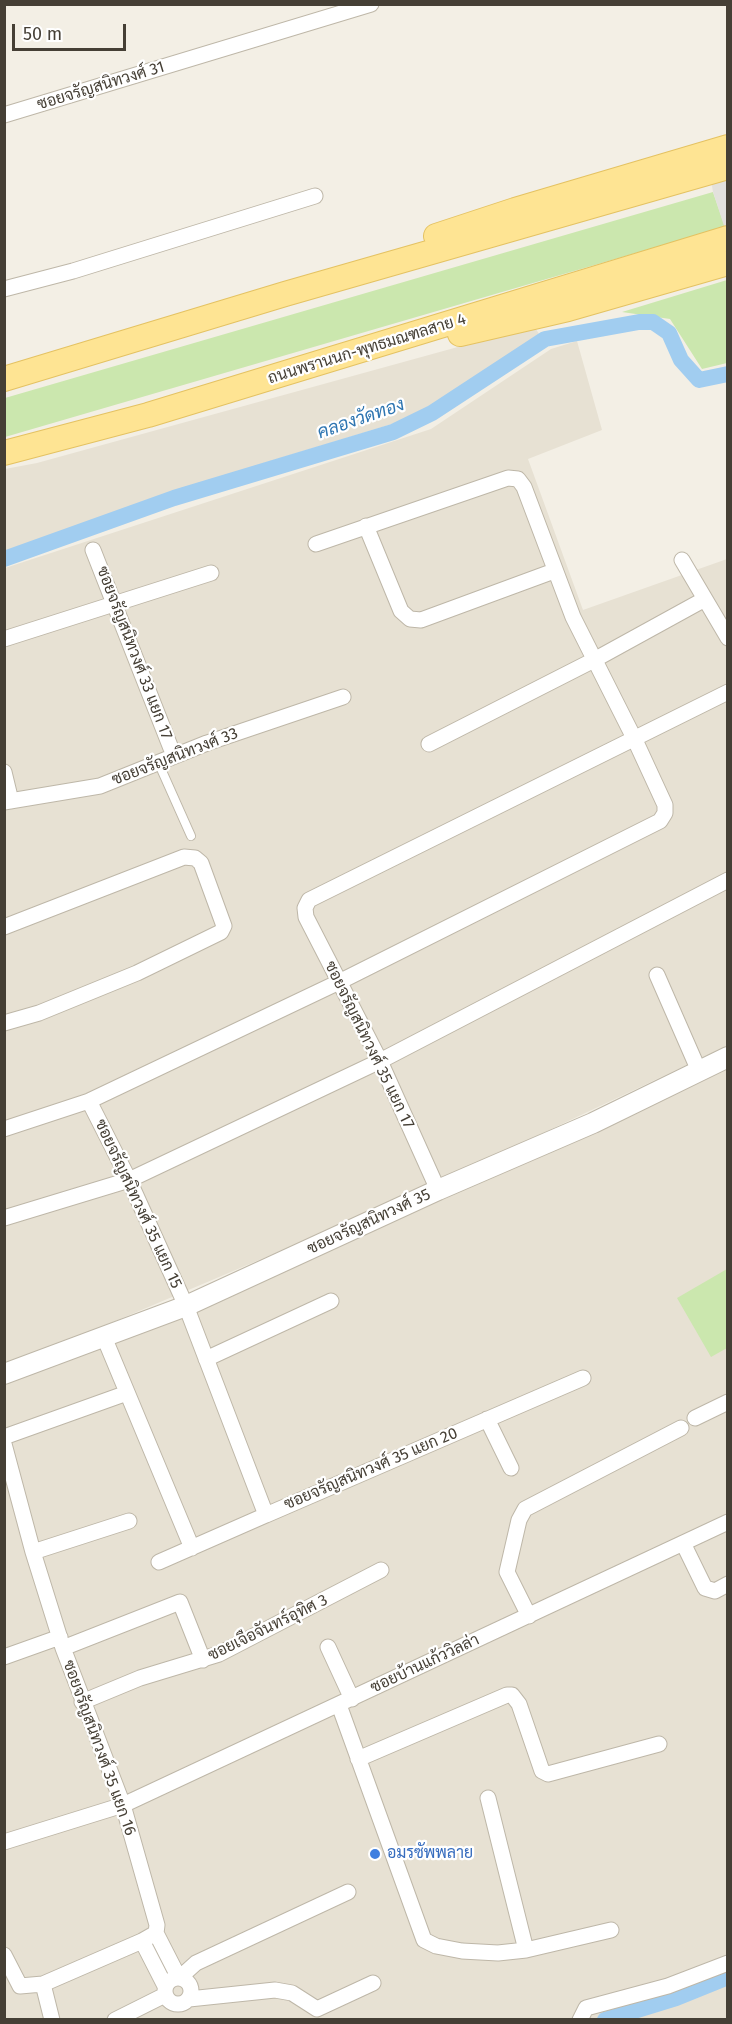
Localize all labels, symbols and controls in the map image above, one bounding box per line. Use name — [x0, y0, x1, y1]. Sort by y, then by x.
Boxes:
scale bar — [15, 12, 129, 50]
text: 50 m — [23, 23, 62, 45]
street label: ซอยจรัญสนิทวงศ์ 31 — [35, 58, 167, 114]
street label: ถนนพรานนก-พุทธมณฑลสาย 4 — [266, 310, 468, 388]
water label: คลองวัดทอง — [315, 394, 407, 444]
street label: ซอยจรัญสนิทวงศ์ 33 แยก 17 — [92, 564, 176, 742]
street label: ซอยจรัญสนิทวงศ์ 33 — [109, 724, 241, 790]
street label: ซอยจรัญสนิทวงศ์ 35 แยก 17 — [320, 958, 418, 1132]
street label: ซอยจรัญสนิทวงศ์ 35 แยก 15 — [90, 1116, 186, 1292]
street label: ซอยจรัญสนิทวงศ์ 35 — [304, 1185, 434, 1259]
street label: ซอยจรัญสนิทวงศ์ 35 แยก 20 — [281, 1424, 461, 1514]
street label: ซอยเจือจันทร์อุทิศ 3 — [205, 1591, 331, 1665]
street label: ซอยบ้านแก้ววิลล่า — [368, 1630, 482, 1698]
street label: ซอยจรัญสนิทวงศ์ 35 แยก 16 — [58, 1658, 140, 1838]
place label: อมรซัพพลาย — [387, 1844, 473, 1864]
marker: อมรซัพพลาย — [368, 1847, 382, 1861]

